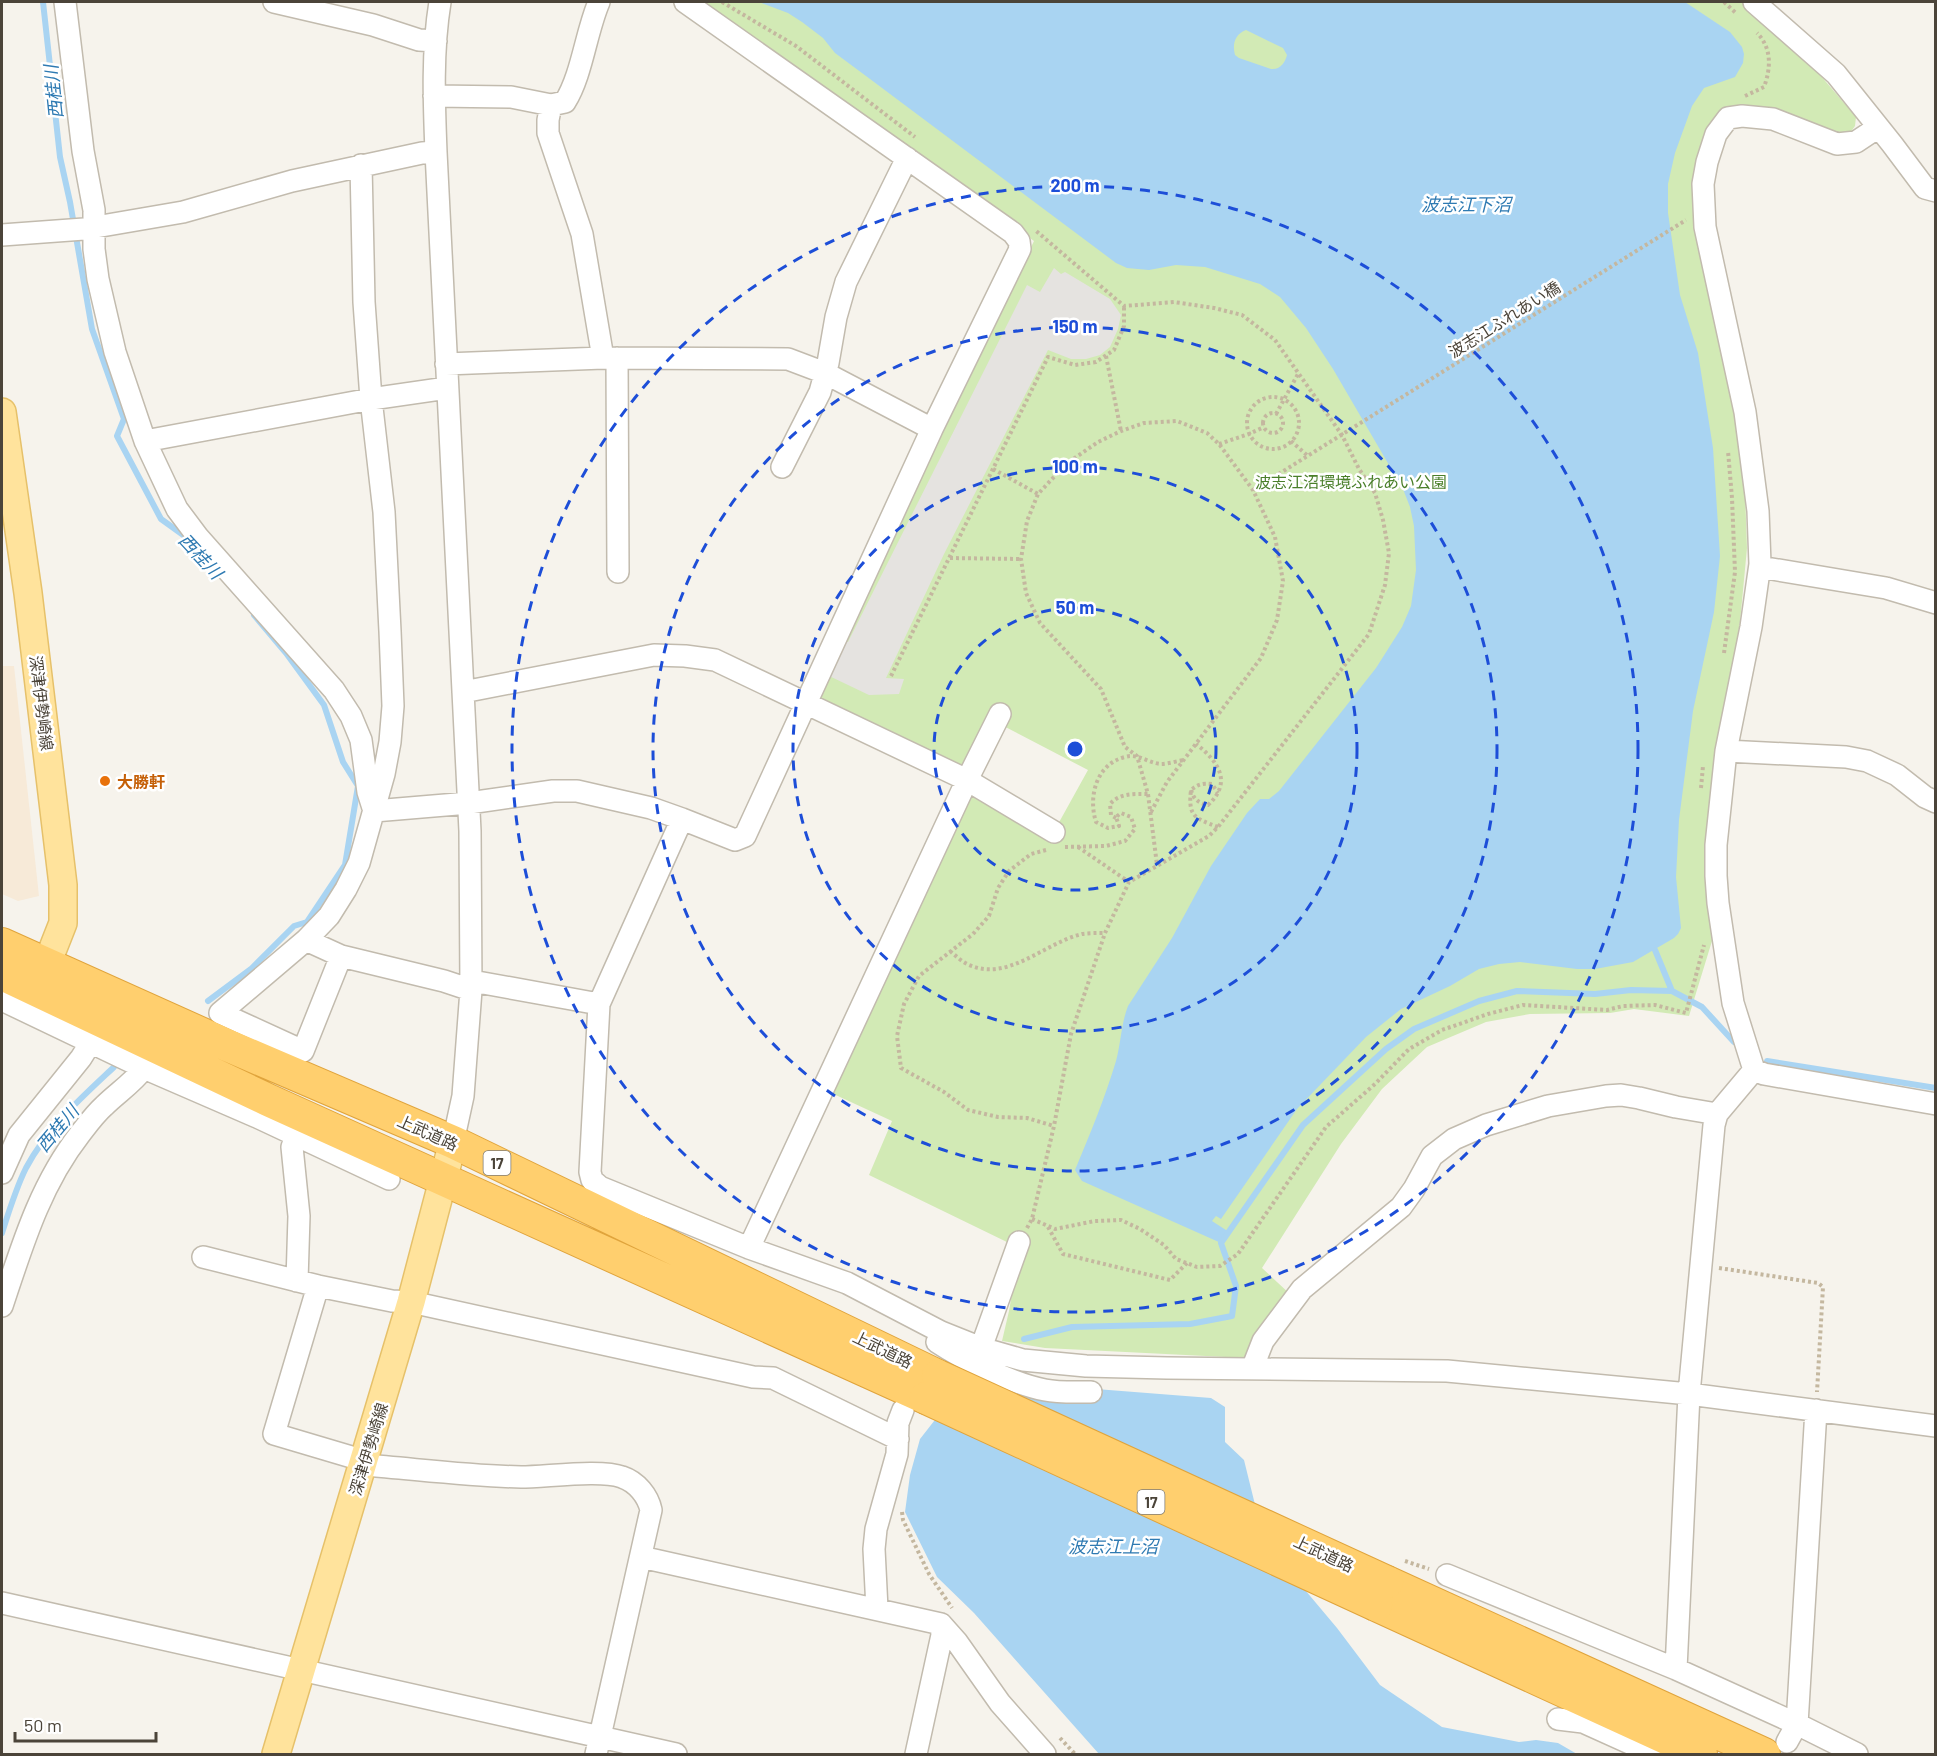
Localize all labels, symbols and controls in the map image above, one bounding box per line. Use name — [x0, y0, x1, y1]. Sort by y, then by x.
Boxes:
water label: 西桂川 — [39, 62, 67, 120]
text: 200 m — [1050, 174, 1100, 196]
water label: 波志江下沼 — [1421, 193, 1514, 215]
street label: 波志江ふれあい橋 — [1445, 277, 1563, 361]
text: 150 m — [1053, 315, 1097, 337]
text: 100 m — [1052, 455, 1098, 477]
park label: 波志江沼環境ふれあい公園 — [1255, 472, 1447, 491]
water label: 西桂川 — [175, 529, 229, 585]
text: 50 m — [1056, 596, 1094, 618]
street label: 深津伊勢崎線 — [27, 654, 57, 752]
centre of rings — [1065, 739, 1085, 759]
place label: 大勝軒 — [117, 772, 165, 791]
marker: 大勝軒 — [98, 774, 112, 788]
water label: 西桂川 — [31, 1099, 84, 1156]
street label: 上武道路 — [395, 1110, 461, 1154]
road number: 17 — [484, 1151, 510, 1175]
street label: 上武道路 — [850, 1326, 916, 1372]
street label: 深津伊勢崎線 — [345, 1400, 391, 1498]
road number: 17 — [1138, 1490, 1164, 1514]
street label: 上武道路 — [1291, 1531, 1357, 1575]
water label: 波志江上沼 — [1068, 1535, 1161, 1557]
scale bar — [15, 1705, 156, 1743]
text: 50 m — [24, 1714, 62, 1736]

